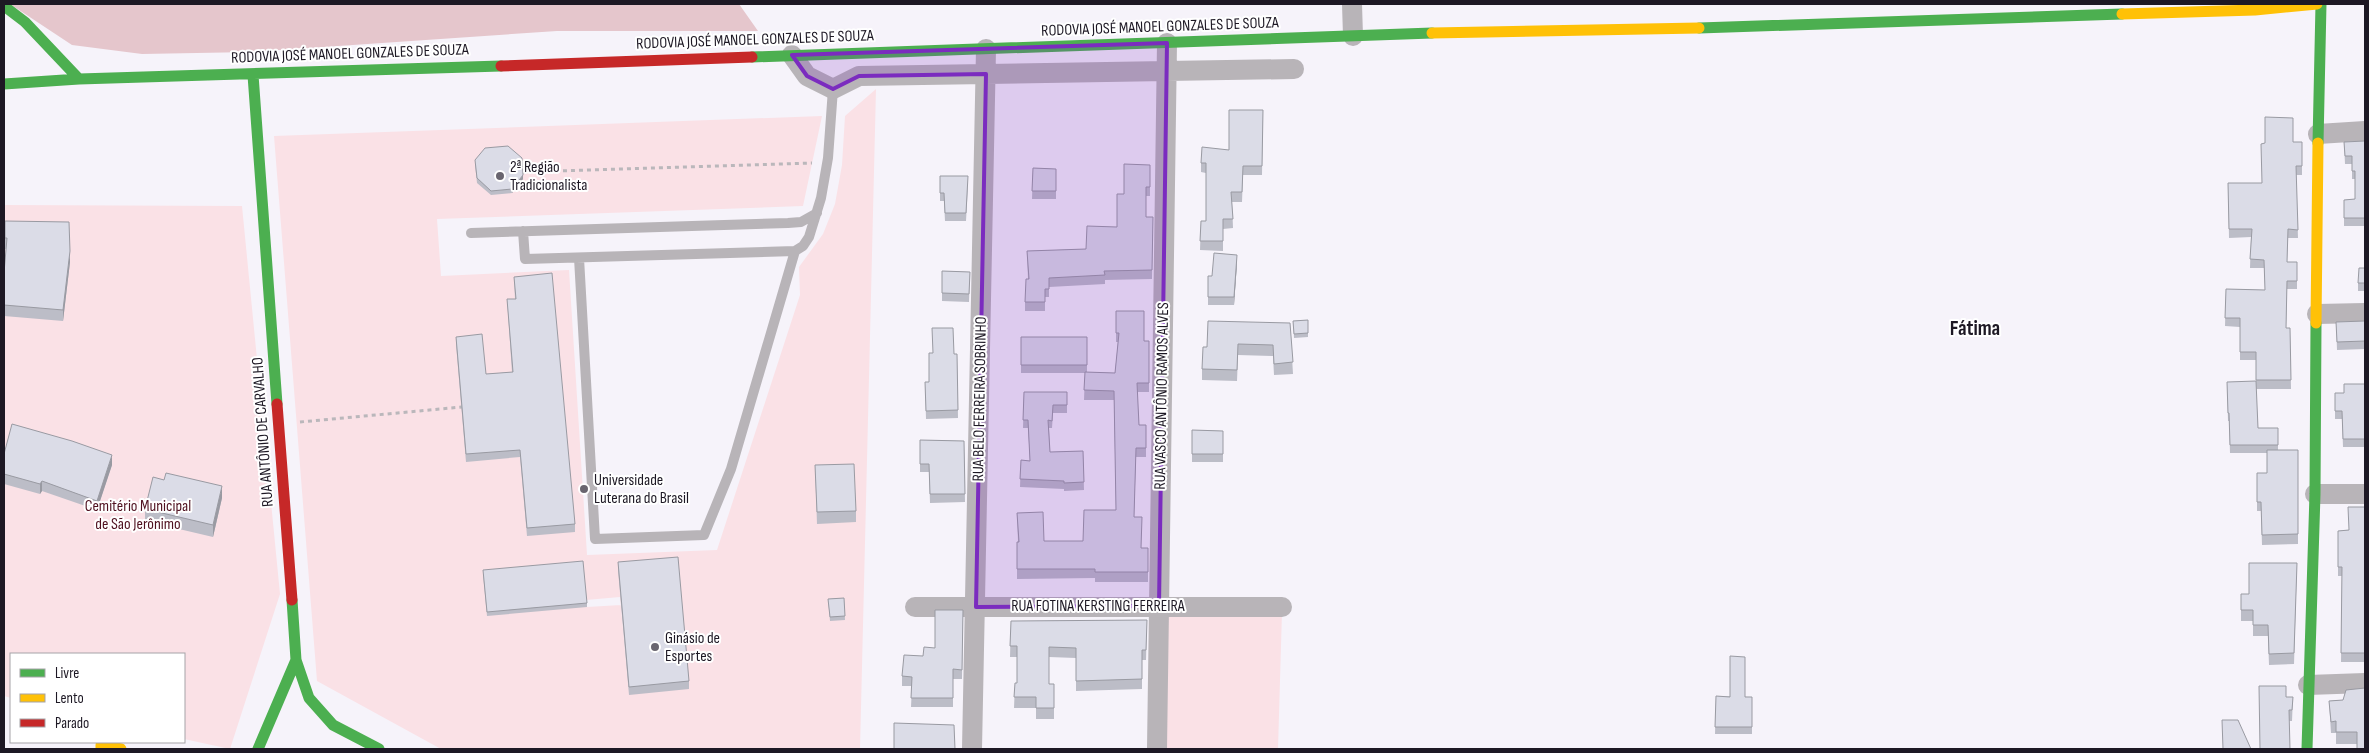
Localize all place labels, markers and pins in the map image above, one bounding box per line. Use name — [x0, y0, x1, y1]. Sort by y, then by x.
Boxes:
place label: 2ª Região Tradicionalista — [510, 158, 587, 195]
marker: 2ª Região Tradicionalista — [494, 170, 506, 182]
place label: Universidade Luterana do Brasil — [594, 471, 689, 508]
marker: Universidade Luterana do Brasil — [578, 483, 590, 495]
place label: Ginásio de Esportes — [665, 629, 720, 666]
marker: Ginásio de Esportes — [649, 641, 661, 653]

